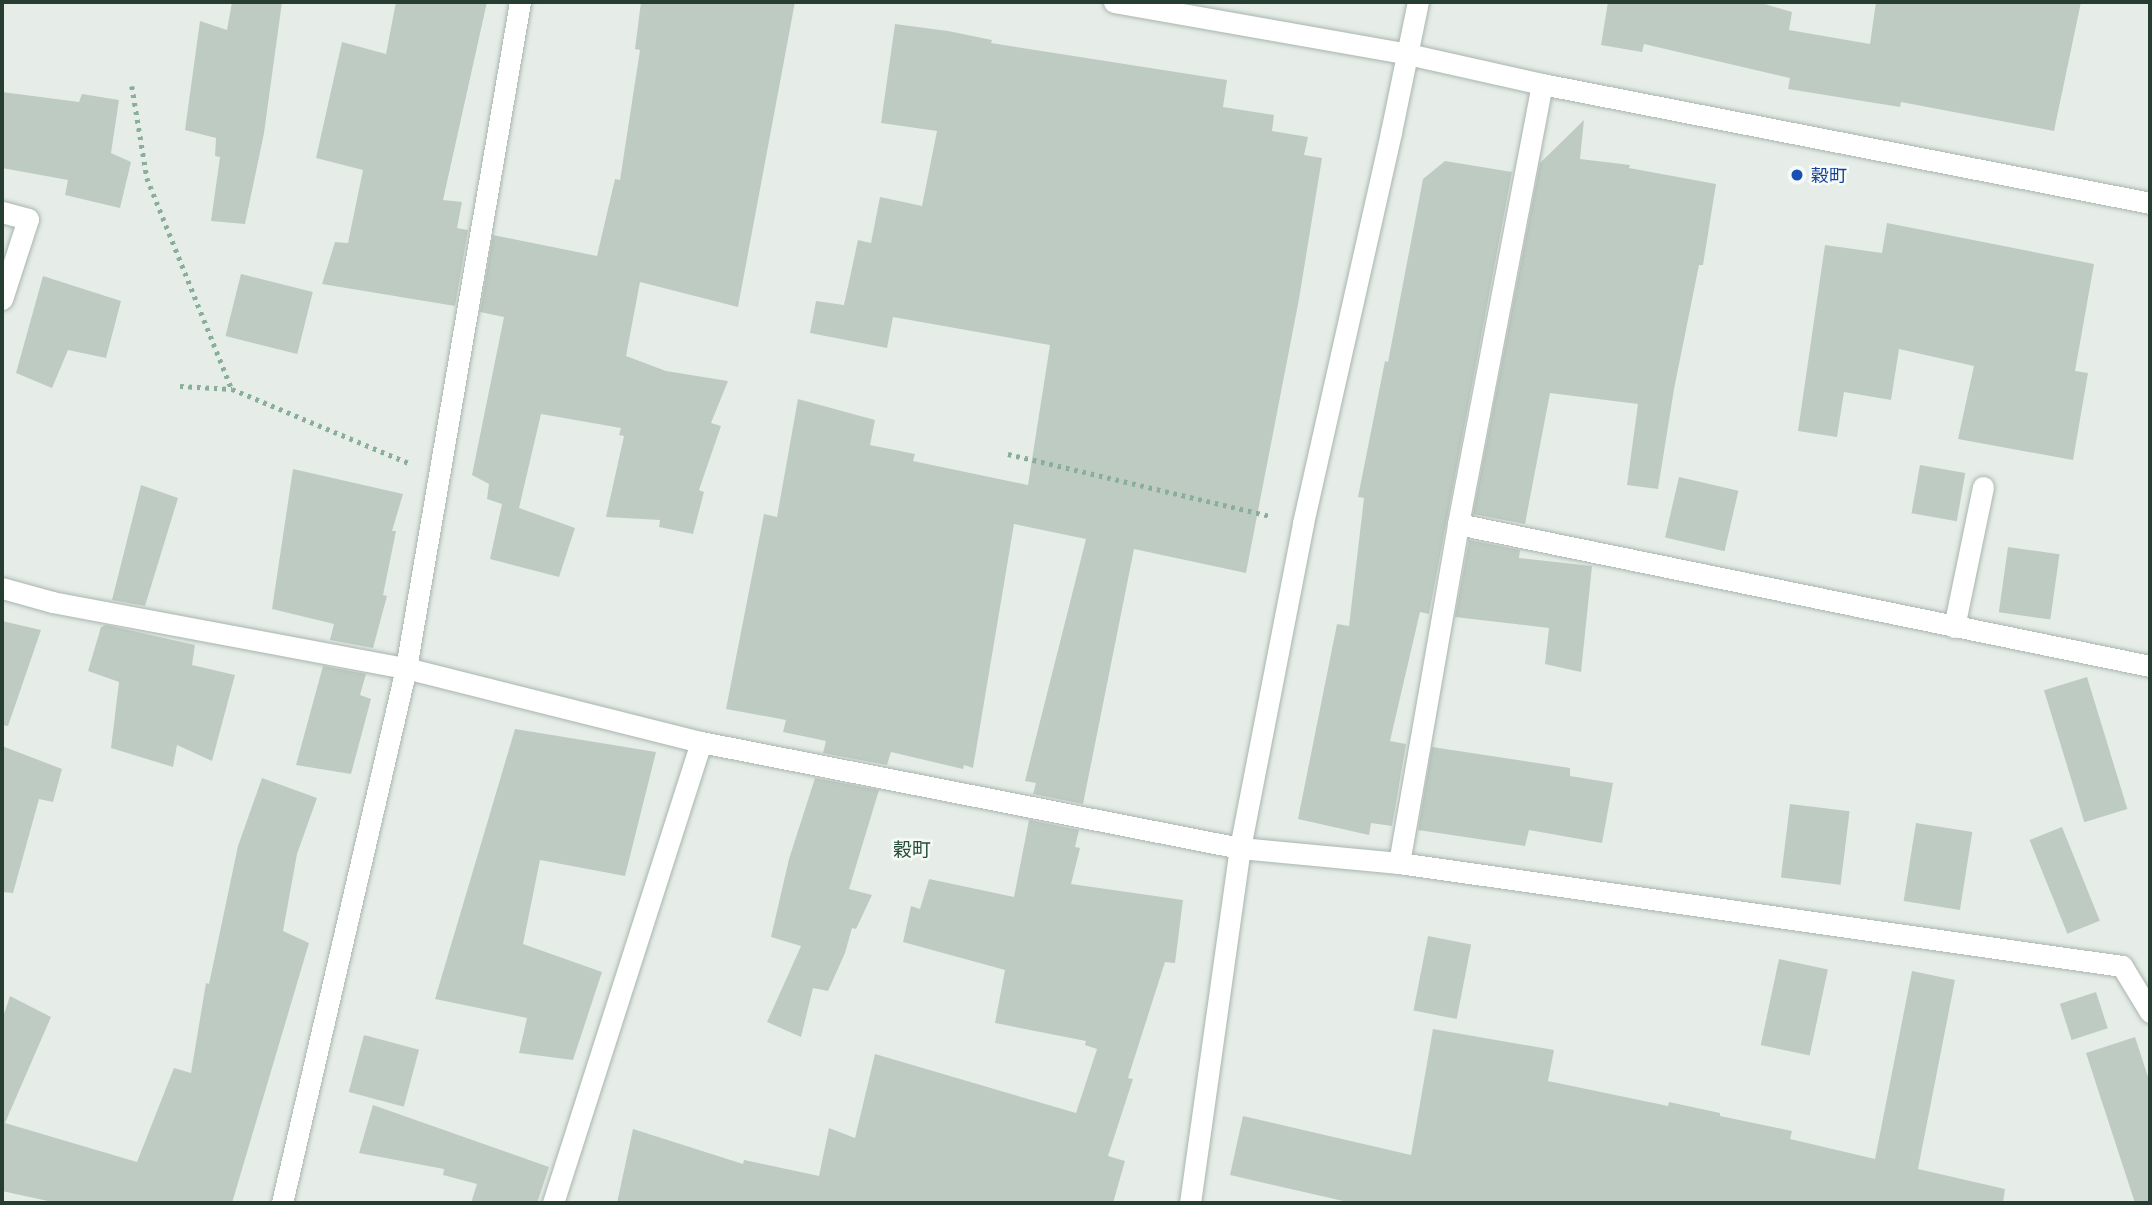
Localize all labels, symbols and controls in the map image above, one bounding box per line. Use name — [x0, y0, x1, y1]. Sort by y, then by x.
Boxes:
place label: 穀町 — [1811, 164, 1847, 186]
marker: 穀町 — [1789, 167, 1805, 183]
district label: 穀町 — [893, 838, 931, 860]

